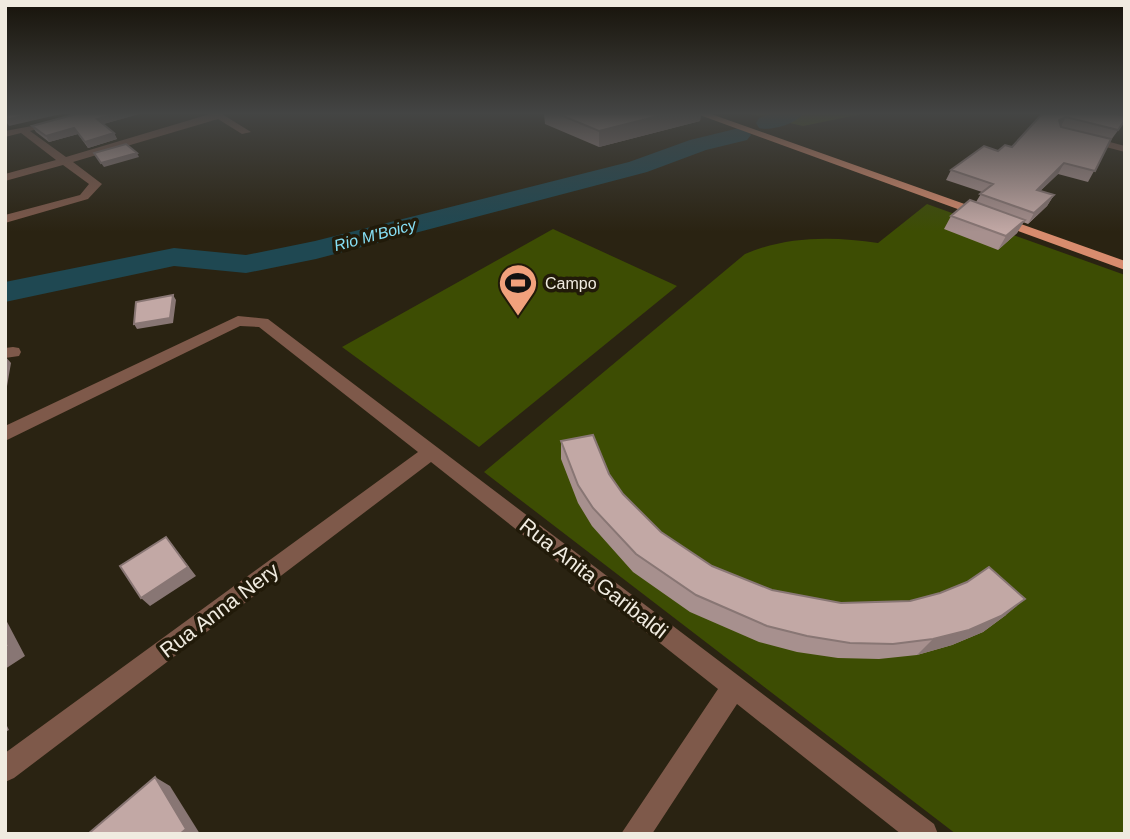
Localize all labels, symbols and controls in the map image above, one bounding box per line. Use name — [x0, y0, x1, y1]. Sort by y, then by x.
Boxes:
water label: Rio M'Boicy — [332, 216, 419, 254]
sports icon: Campo — [497, 262, 539, 317]
place label: Campo — [545, 275, 597, 292]
street label: Rua Anita Garibaldi — [516, 513, 672, 643]
street label: Rua Anna Nery — [155, 558, 283, 662]

